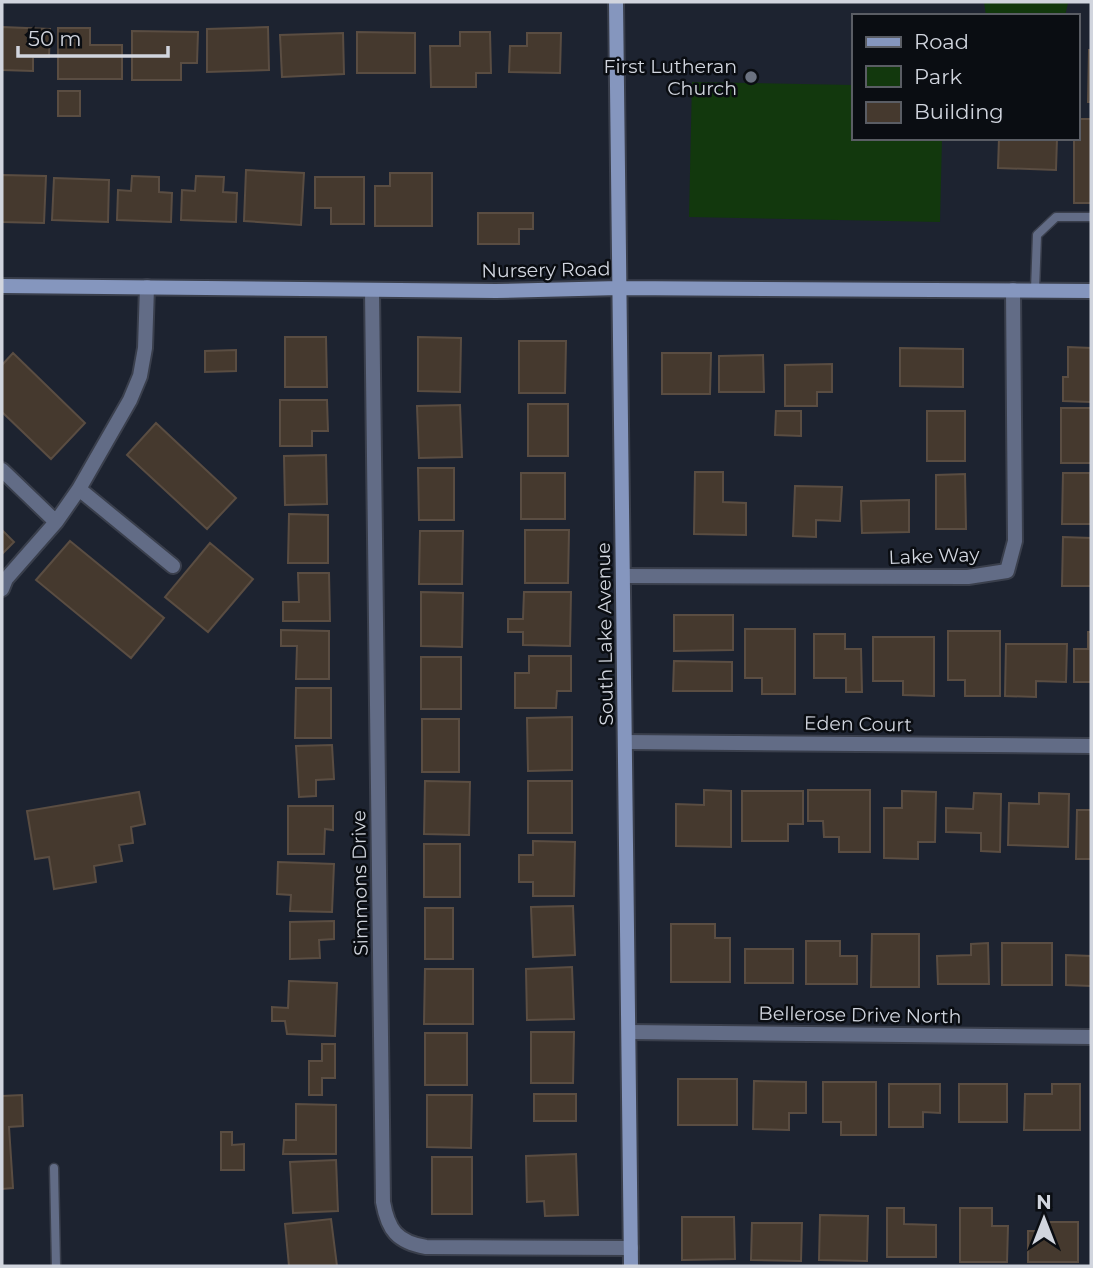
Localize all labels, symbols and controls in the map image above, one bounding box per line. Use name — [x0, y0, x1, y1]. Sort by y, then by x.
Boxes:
scale bar — [18, 14, 168, 58]
legend — [852, 14, 1079, 140]
text: 50 m — [28, 26, 82, 51]
text: Road — [914, 29, 969, 54]
place label: First Lutheran Church — [604, 55, 737, 100]
text: Park — [914, 64, 962, 89]
marker: First Lutheran Church — [743, 69, 759, 85]
text: Building — [914, 99, 1004, 124]
street label: Nursery Road — [481, 257, 611, 283]
street label: South Lake Avenue — [592, 542, 618, 726]
street label: Lake Way — [888, 543, 981, 569]
street label: Eden Court — [804, 712, 913, 736]
street label: Simmons Drive — [347, 810, 373, 956]
street label: Bellerose Drive North — [758, 1002, 962, 1028]
north arrow — [1009, 1184, 1079, 1254]
text: N — [1036, 1191, 1052, 1214]

